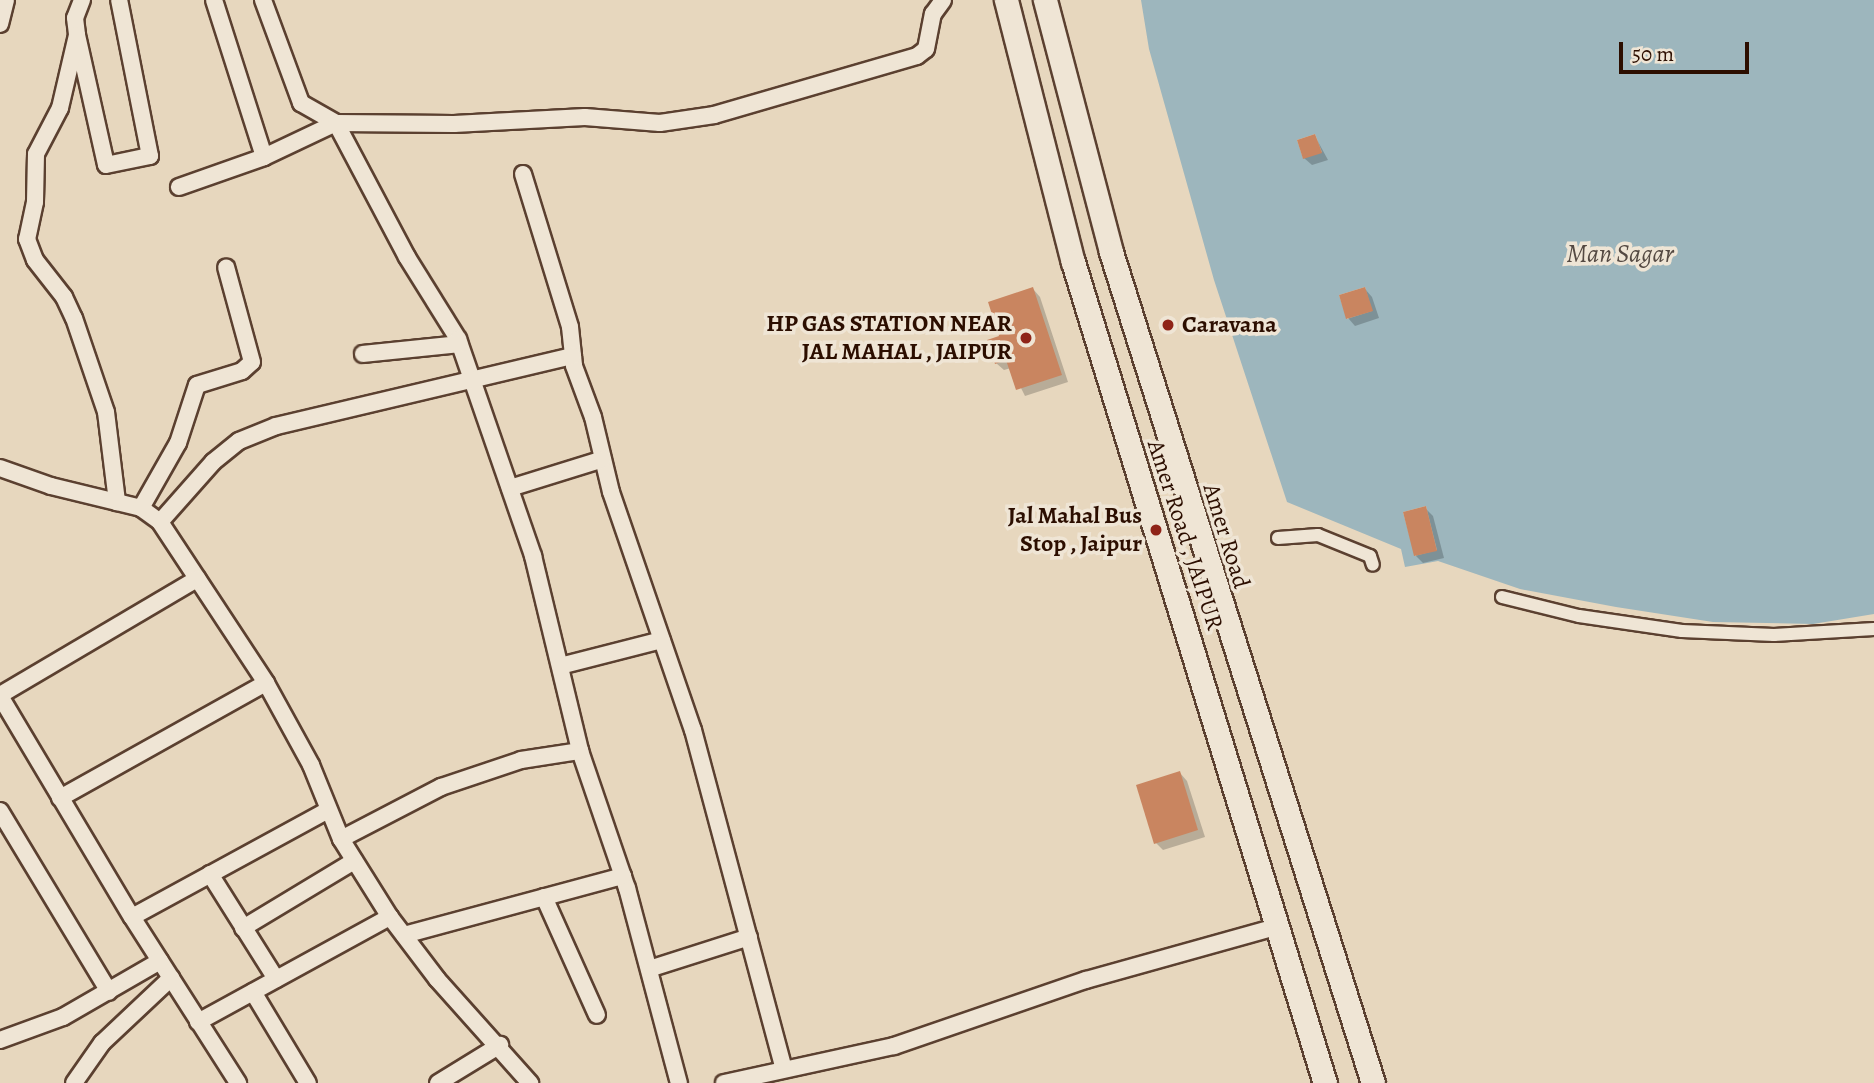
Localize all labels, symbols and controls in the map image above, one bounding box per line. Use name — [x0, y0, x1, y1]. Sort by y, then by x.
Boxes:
scale bar — [1622, 28, 1752, 72]
text: 50 m — [1632, 40, 1674, 68]
water label: Man Sagar — [1566, 238, 1674, 270]
place label: HP GAS STATION NEAR JAL MAHAL , JAIPUR — [766, 310, 1012, 366]
place label: Caravana — [1182, 311, 1277, 339]
marker: Caravana — [1160, 317, 1176, 333]
marker: HP GAS STATION NEAR JAL MAHAL , JAIPUR — [1018, 330, 1034, 346]
street label: Amer Road , JAIPUR — [1141, 436, 1229, 634]
street label: Amer Road — [1196, 480, 1256, 592]
place label: Jal Mahal Bus Stop , Jaipur — [1008, 502, 1142, 558]
marker: Jal Mahal Bus Stop , Jaipur — [1148, 522, 1164, 538]

